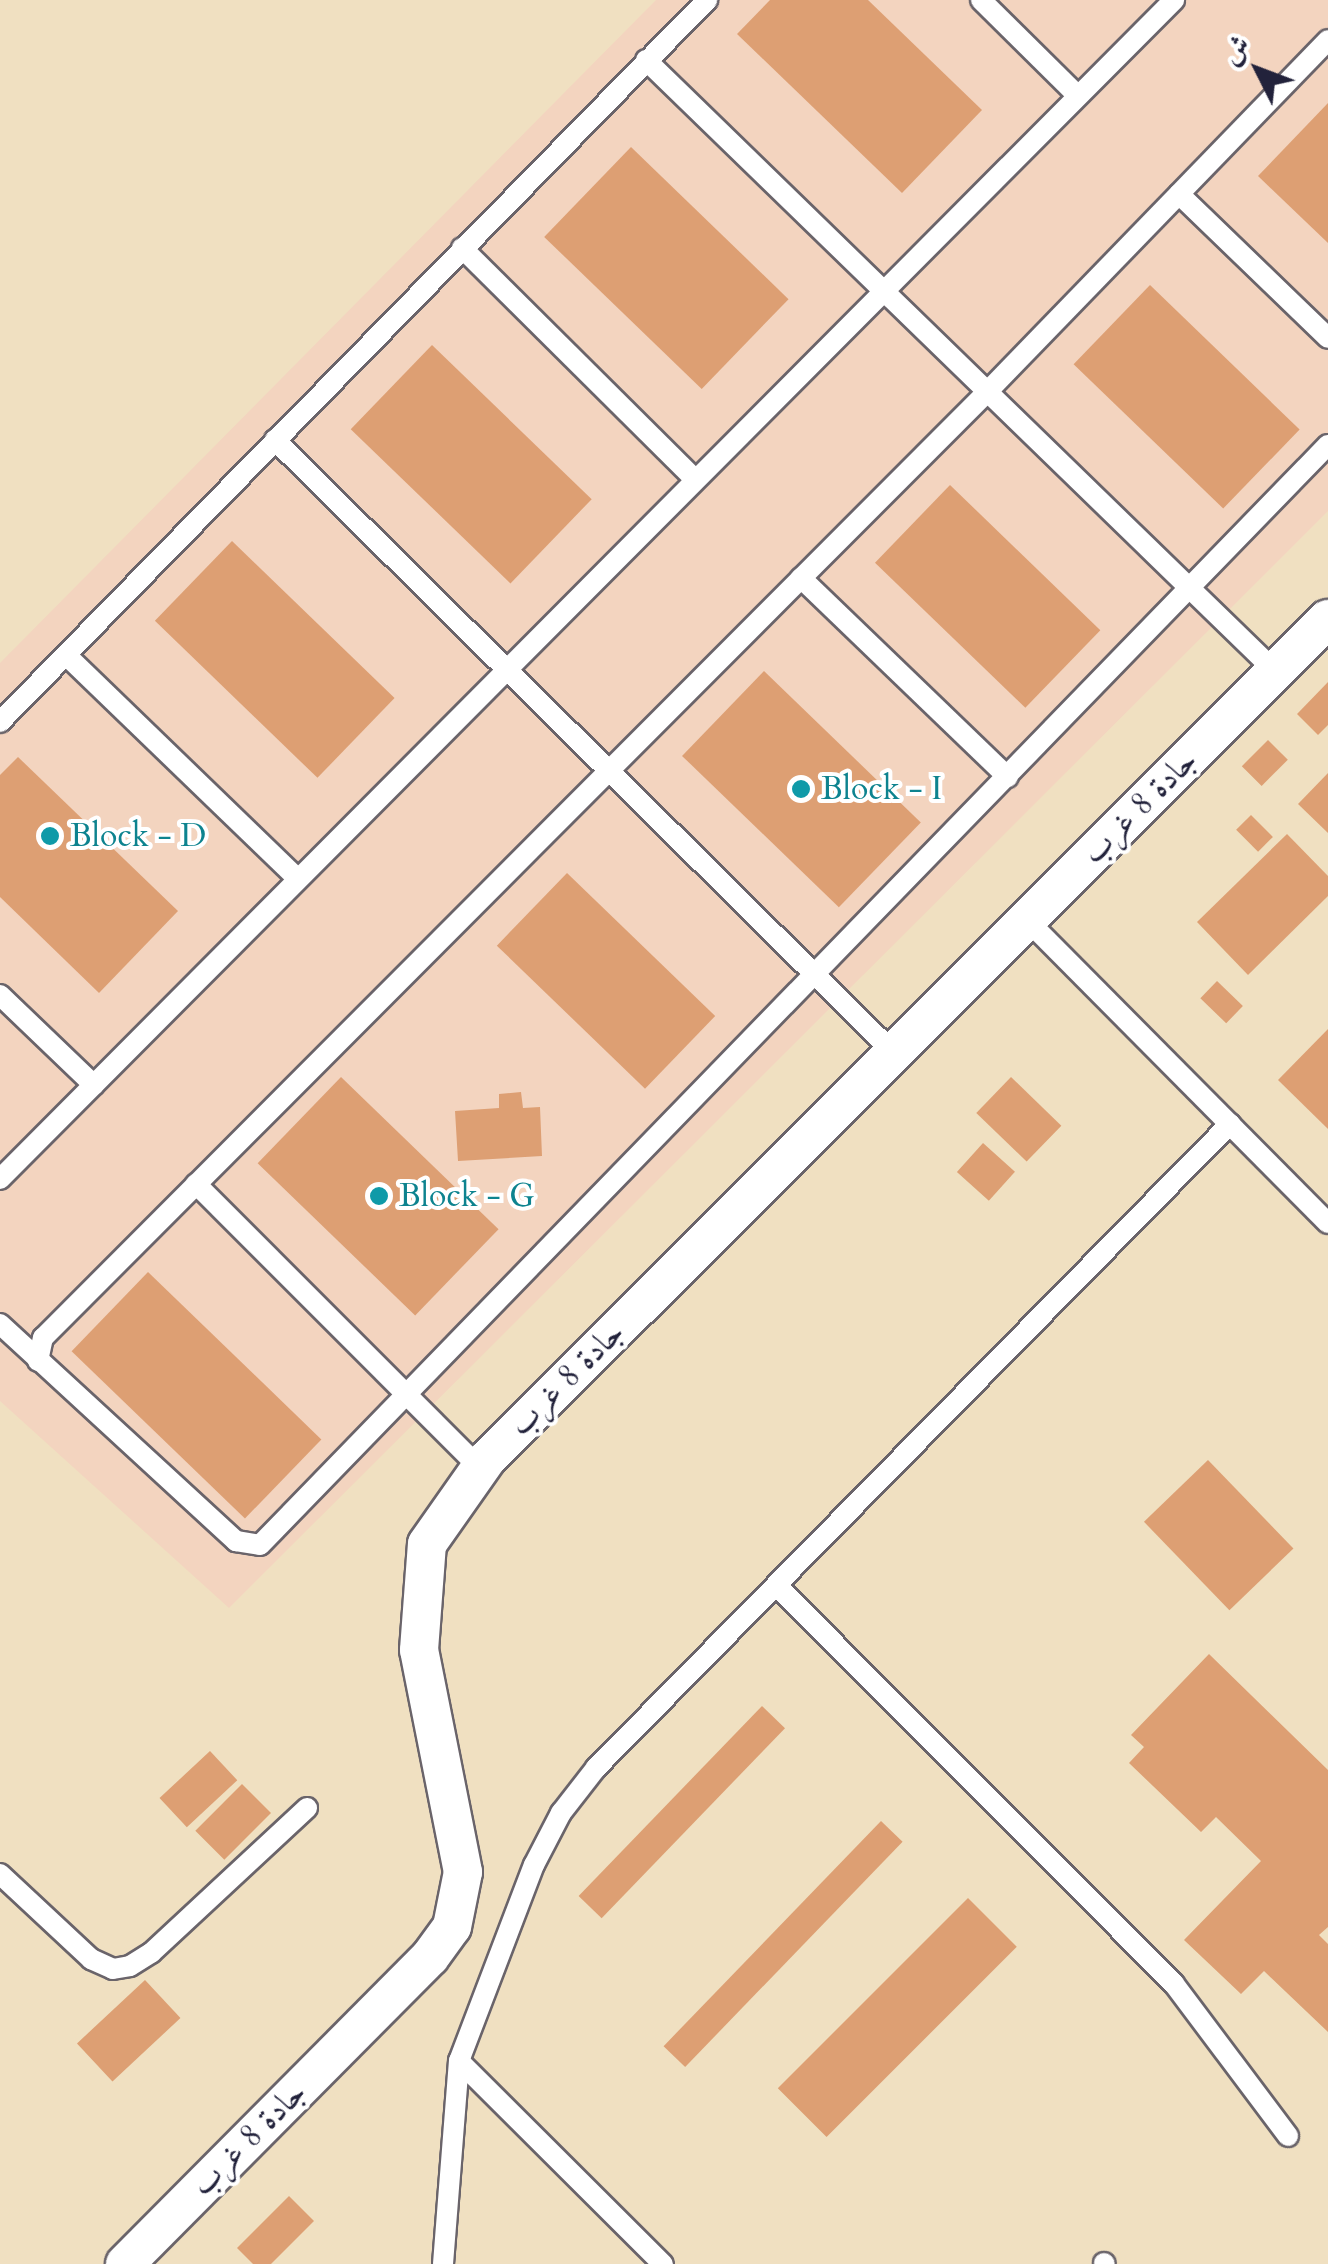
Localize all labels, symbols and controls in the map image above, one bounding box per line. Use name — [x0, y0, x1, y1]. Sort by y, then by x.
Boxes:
north arrow — [1208, 20, 1308, 120]
text: ش — [1212, 27, 1259, 73]
street label: جادة 8 غرب — [1075, 742, 1205, 872]
place label: Block - I — [821, 770, 942, 808]
marker: Block - I — [790, 778, 812, 800]
place label: Block - D — [70, 817, 206, 855]
marker: Block - D — [39, 825, 61, 847]
place label: Block - G — [399, 1177, 535, 1215]
marker: Block - G — [368, 1185, 390, 1207]
street label: جادة 8 غرب — [502, 1314, 632, 1444]
street label: جادة 8 غرب — [184, 2074, 314, 2204]

